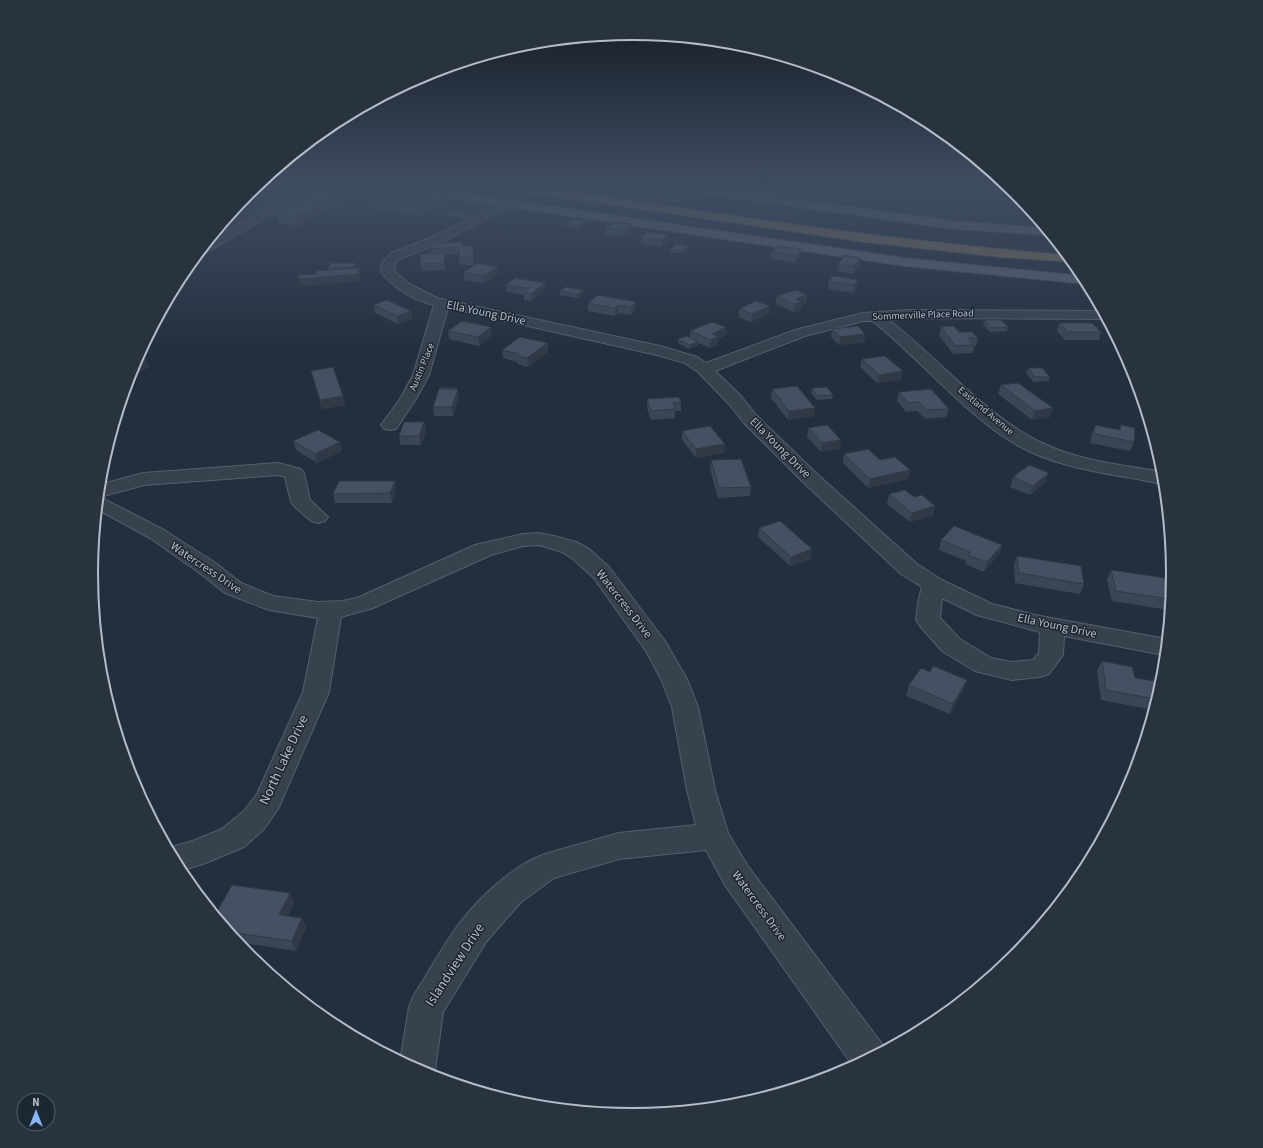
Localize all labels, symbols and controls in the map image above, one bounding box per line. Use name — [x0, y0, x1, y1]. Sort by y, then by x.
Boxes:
street label: Ella Young Drive — [445, 296, 527, 330]
street label: Sommerville Place Road — [872, 306, 974, 324]
street label: Austin Place — [406, 341, 438, 393]
street label: Eastland Avenue — [955, 383, 1017, 439]
street label: Ella Young Drive — [746, 414, 814, 482]
street label: Watercress Drive — [167, 538, 245, 598]
street label: Watercress Drive — [592, 566, 656, 642]
street label: Ella Young Drive — [1016, 609, 1098, 643]
street label: North Lake Drive — [254, 712, 314, 808]
street label: Watercress Drive — [728, 867, 790, 945]
street label: Islandview Drive — [421, 919, 490, 1011]
north arrow — [16, 1092, 56, 1132]
text: N — [32, 1095, 40, 1110]

